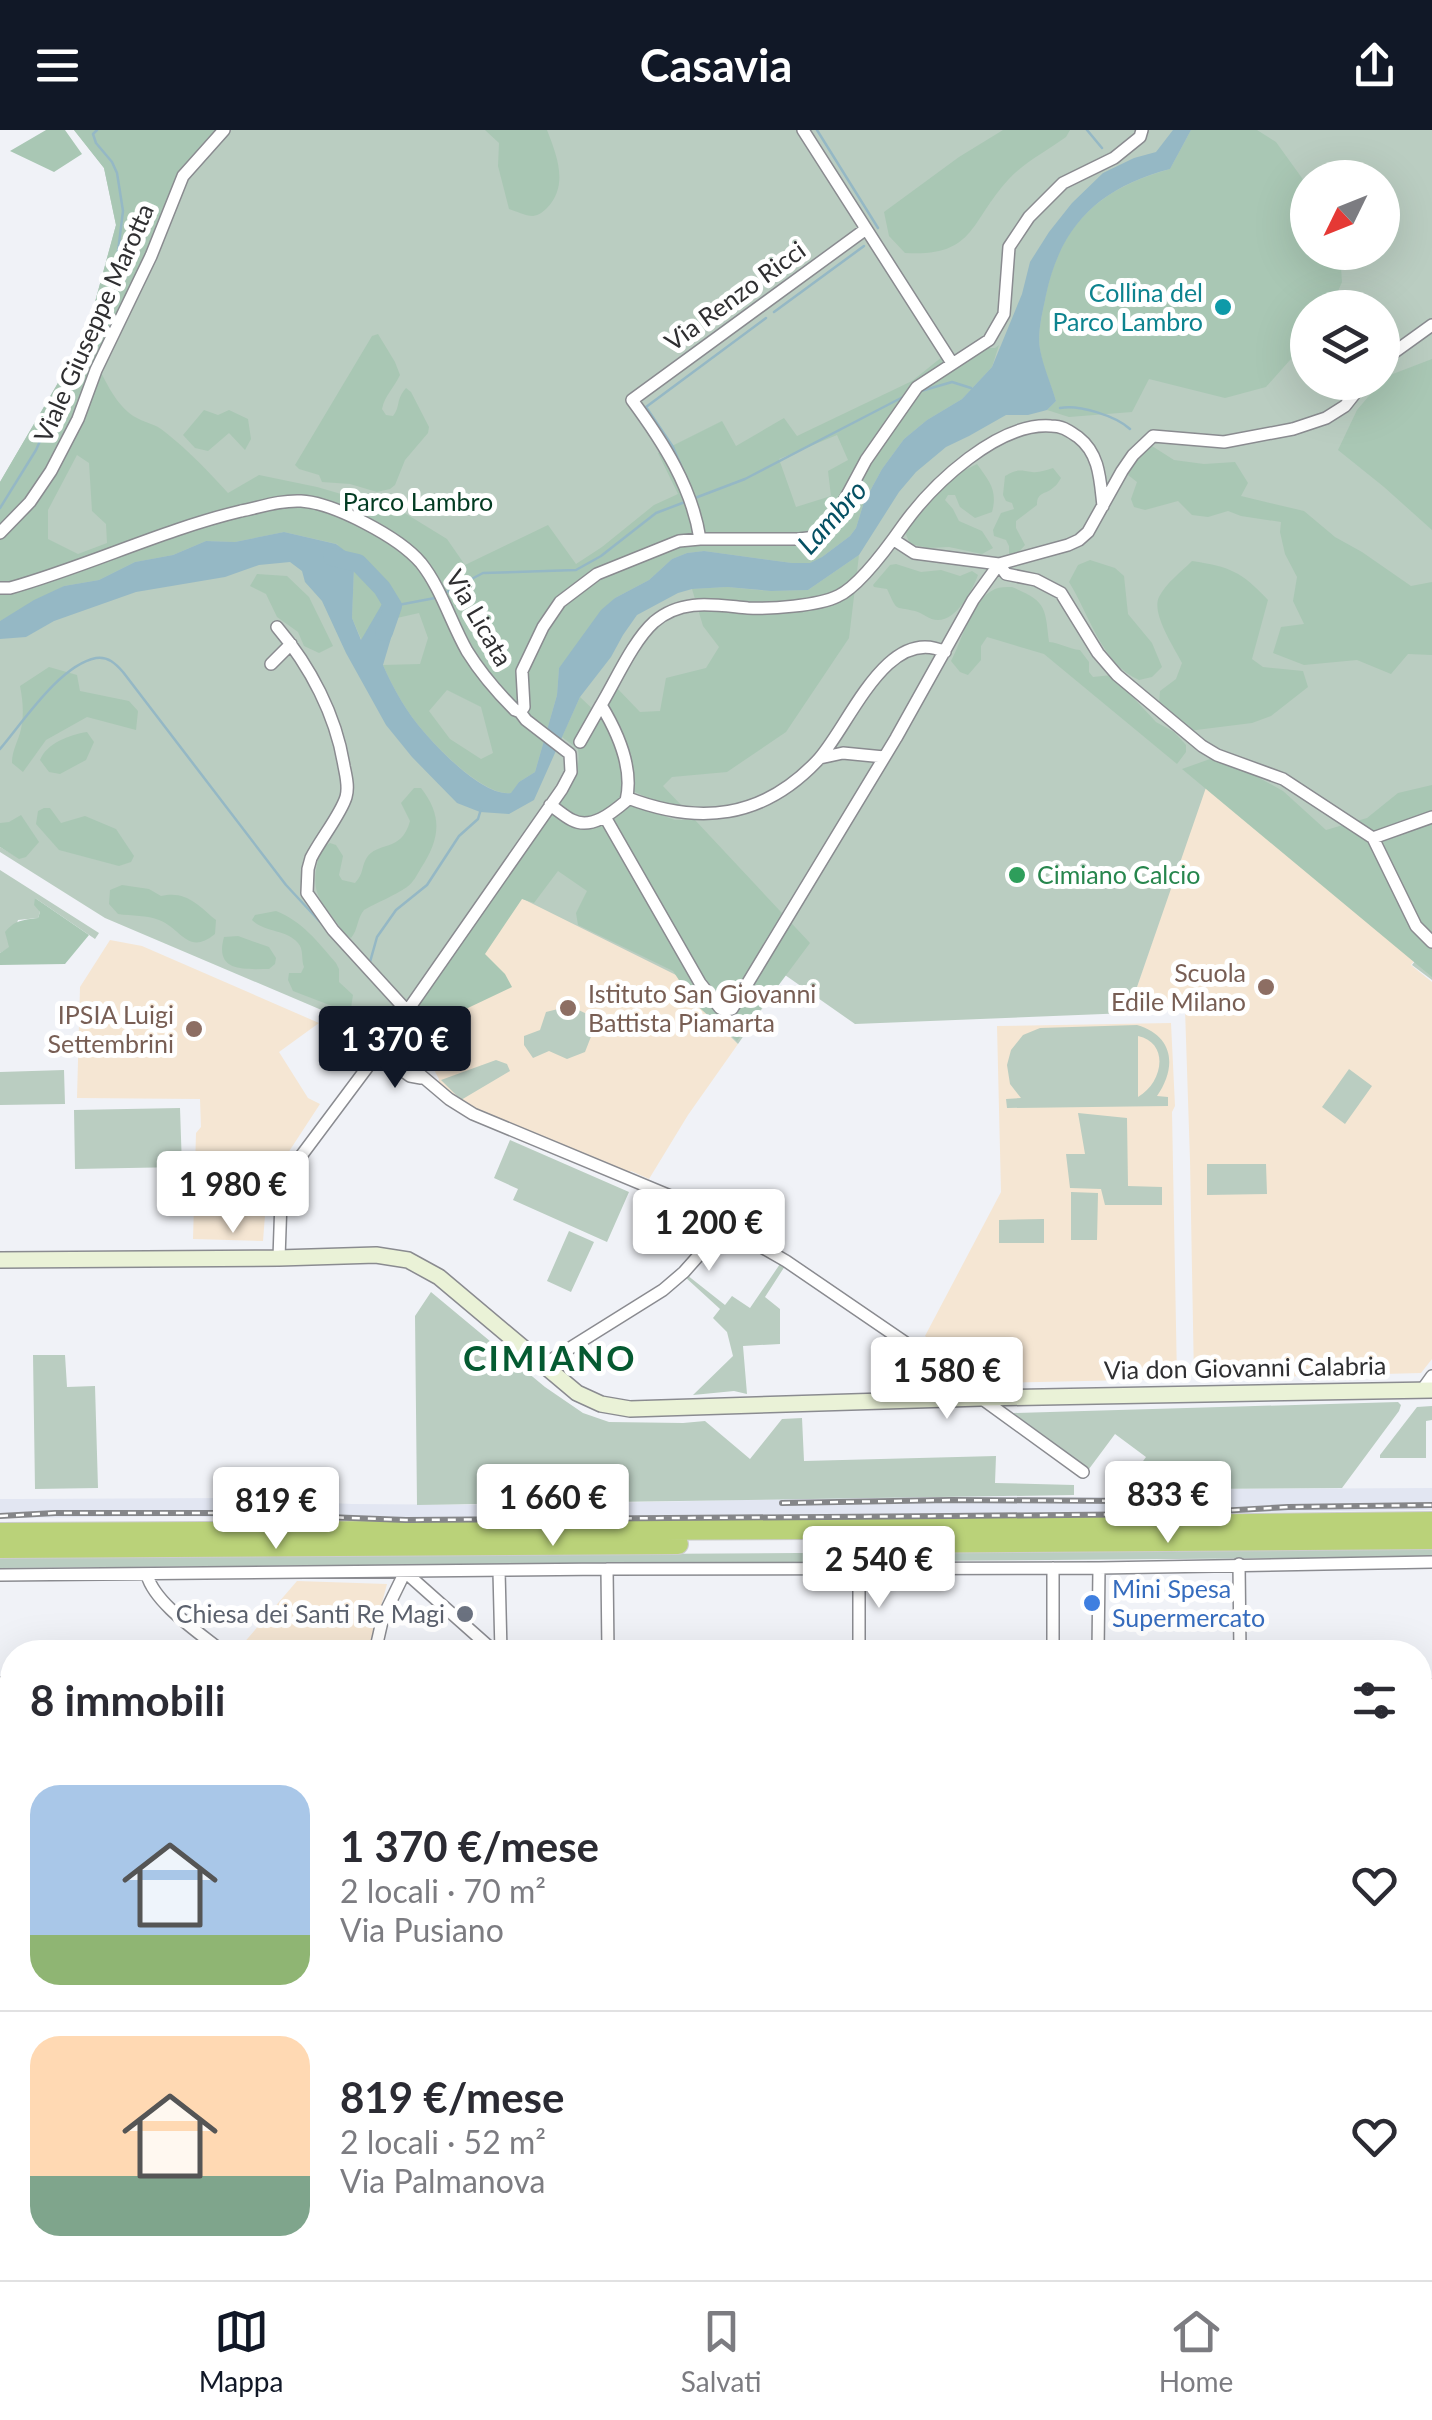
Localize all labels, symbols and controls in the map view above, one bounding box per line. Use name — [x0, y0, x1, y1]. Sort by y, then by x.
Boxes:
icon: menu — [30, 38, 85, 93]
text: Casavia — [640, 38, 792, 92]
icon: share — [1347, 38, 1402, 93]
north arrow — [1290, 160, 1400, 270]
map controls — [1290, 160, 1400, 400]
street label: Viale Giuseppe Marotta — [27, 199, 159, 446]
street label: Via Renzo Ricci — [658, 234, 811, 356]
place label: Collina del Parco Lambro — [1052, 277, 1203, 336]
button: layers — [1290, 290, 1400, 400]
marker: Collina del Parco Lambro — [1212, 296, 1234, 318]
water label: Lambro — [789, 472, 873, 560]
park label: Parco Lambro — [343, 486, 493, 516]
street label: Via Licata — [440, 564, 519, 671]
place label: Cimiano Calcio — [1037, 859, 1200, 889]
marker: Cimiano Calcio — [1006, 864, 1028, 886]
place label: Scuola Edile Milano — [1111, 957, 1246, 1016]
marker: Scuola Edile Milano — [1255, 976, 1277, 998]
place label: Istituto San Giovanni Battista Piamarta — [588, 978, 816, 1037]
marker: Istituto San Giovanni Battista Piamarta — [557, 997, 579, 1019]
place label: IPSIA Luigi Settembrini — [48, 999, 174, 1058]
pin: 1 370 € — [303, 1006, 487, 1091]
marker: IPSIA Luigi Settembrini — [183, 1018, 205, 1040]
text: 1 370 € — [341, 1019, 449, 1058]
pin: 1 980 € — [141, 1151, 325, 1236]
text: 1 980 € — [179, 1164, 287, 1203]
pin: 1 200 € — [617, 1189, 801, 1274]
text: 1 200 € — [655, 1202, 763, 1241]
district label: CIMIANO — [463, 1336, 637, 1378]
pin: 1 580 € — [855, 1337, 1039, 1422]
text: 1 580 € — [893, 1350, 1001, 1389]
street label: Via don Giovanni Calabria — [1103, 1350, 1387, 1384]
pin: 833 € — [1098, 1461, 1238, 1546]
pin: 1 660 € — [461, 1464, 645, 1549]
pin: 819 € — [206, 1467, 346, 1552]
text: 833 € — [1127, 1474, 1209, 1513]
text: 1 660 € — [499, 1477, 607, 1516]
text: 819 € — [235, 1480, 317, 1519]
pin: 2 540 € — [787, 1526, 971, 1611]
text: 2 540 € — [825, 1539, 933, 1578]
place label: Mini Spesa Supermercato — [1112, 1573, 1265, 1632]
marker: Mini Spesa Supermercato — [1081, 1592, 1103, 1614]
place label: Chiesa dei Santi Re Magi — [176, 1598, 445, 1628]
marker: Chiesa dei Santi Re Magi — [454, 1603, 476, 1625]
icon: filters — [1347, 1673, 1402, 1728]
text: 8 immobili — [30, 1675, 225, 1725]
text: 1 370 €/mese — [340, 1821, 599, 1871]
icon: home — [110, 1825, 230, 1945]
icon: heart — [1347, 1858, 1402, 1913]
text: 2 locali · 70 m² — [340, 1871, 546, 1910]
text: Via Pusiano — [340, 1910, 504, 1949]
text: 819 €/mese — [340, 2072, 564, 2122]
icon: home — [110, 2076, 230, 2196]
icon: heart — [1347, 2109, 1402, 2164]
text: 2 locali · 52 m² — [340, 2122, 546, 2161]
text: Via Palmanova — [340, 2161, 545, 2200]
tab: Mappa — [199, 2304, 283, 2398]
tab: Salvati — [681, 2304, 761, 2398]
tab: Home — [1159, 2304, 1233, 2398]

